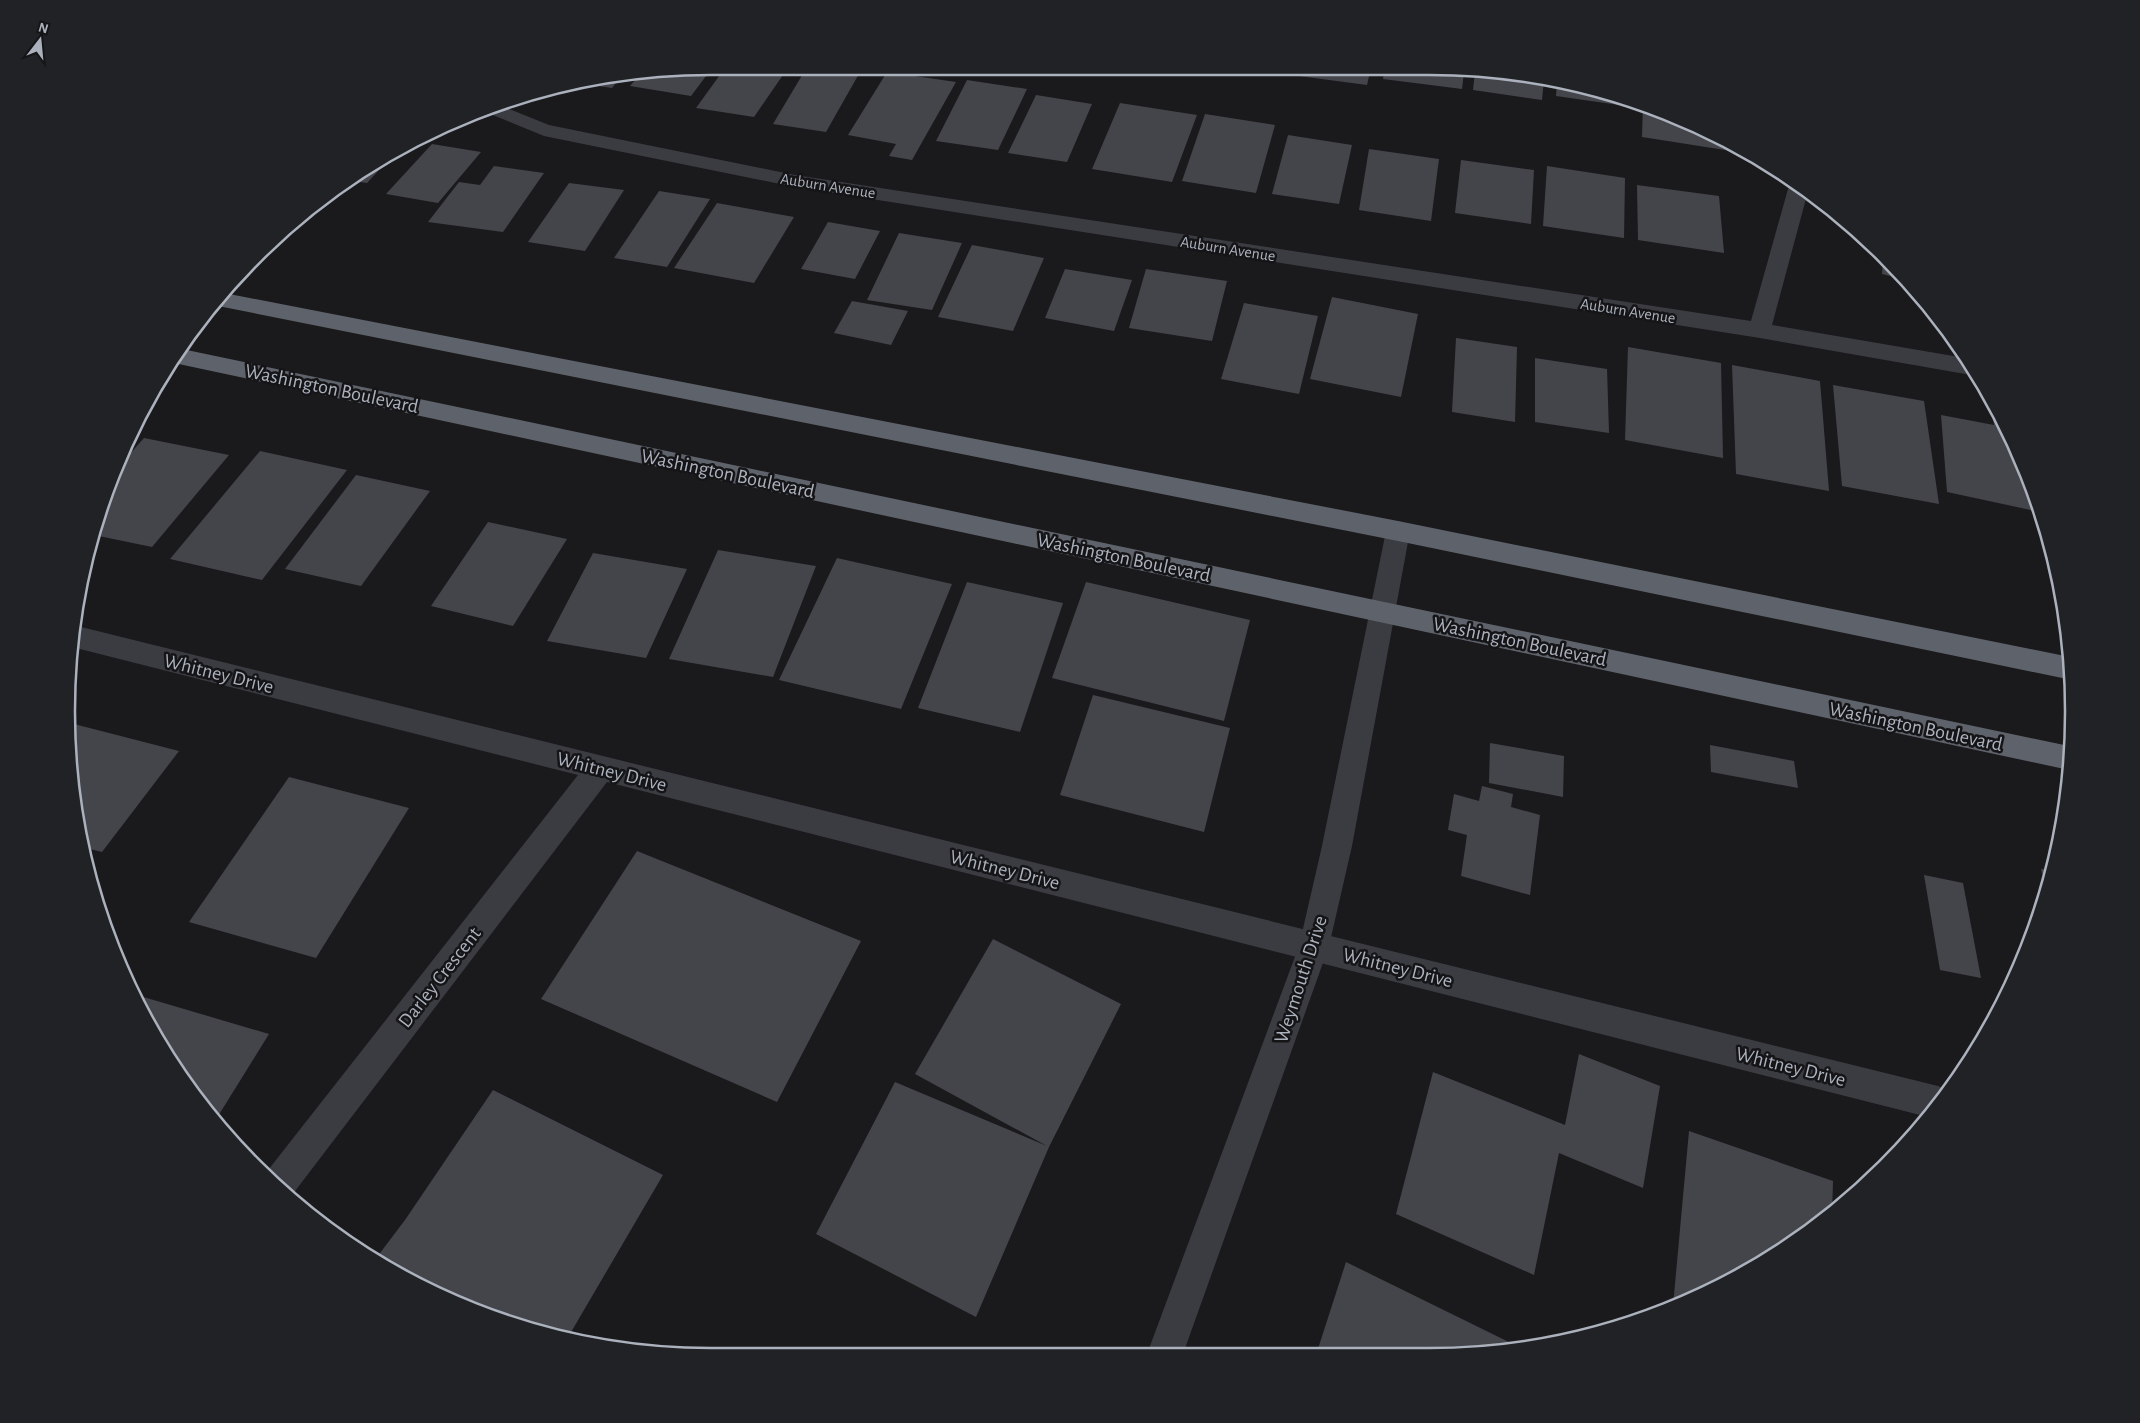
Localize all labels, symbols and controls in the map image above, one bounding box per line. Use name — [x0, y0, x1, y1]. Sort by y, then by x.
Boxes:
north arrow — [15, 15, 65, 65]
text: N — [37, 20, 50, 37]
street label: Auburn Avenue — [779, 171, 877, 201]
street label: Auburn Avenue — [1179, 234, 1277, 264]
street label: Auburn Avenue — [1579, 296, 1677, 326]
street label: Washington Boulevard — [243, 361, 420, 417]
street label: Washington Boulevard — [639, 446, 816, 502]
street label: Washington Boulevard — [1035, 530, 1212, 586]
street label: Washington Boulevard — [1431, 614, 1608, 670]
street label: Whitney Drive — [162, 651, 276, 697]
street label: Washington Boulevard — [1827, 699, 2004, 755]
street label: Whitney Drive — [555, 749, 669, 795]
street label: Whitney Drive — [948, 847, 1062, 893]
street label: Weymouth Drive — [1271, 913, 1331, 1045]
street label: Darley Crescent — [395, 923, 485, 1031]
street label: Whitney Drive — [1341, 945, 1455, 991]
street label: Whitney Drive — [1734, 1044, 1848, 1090]

